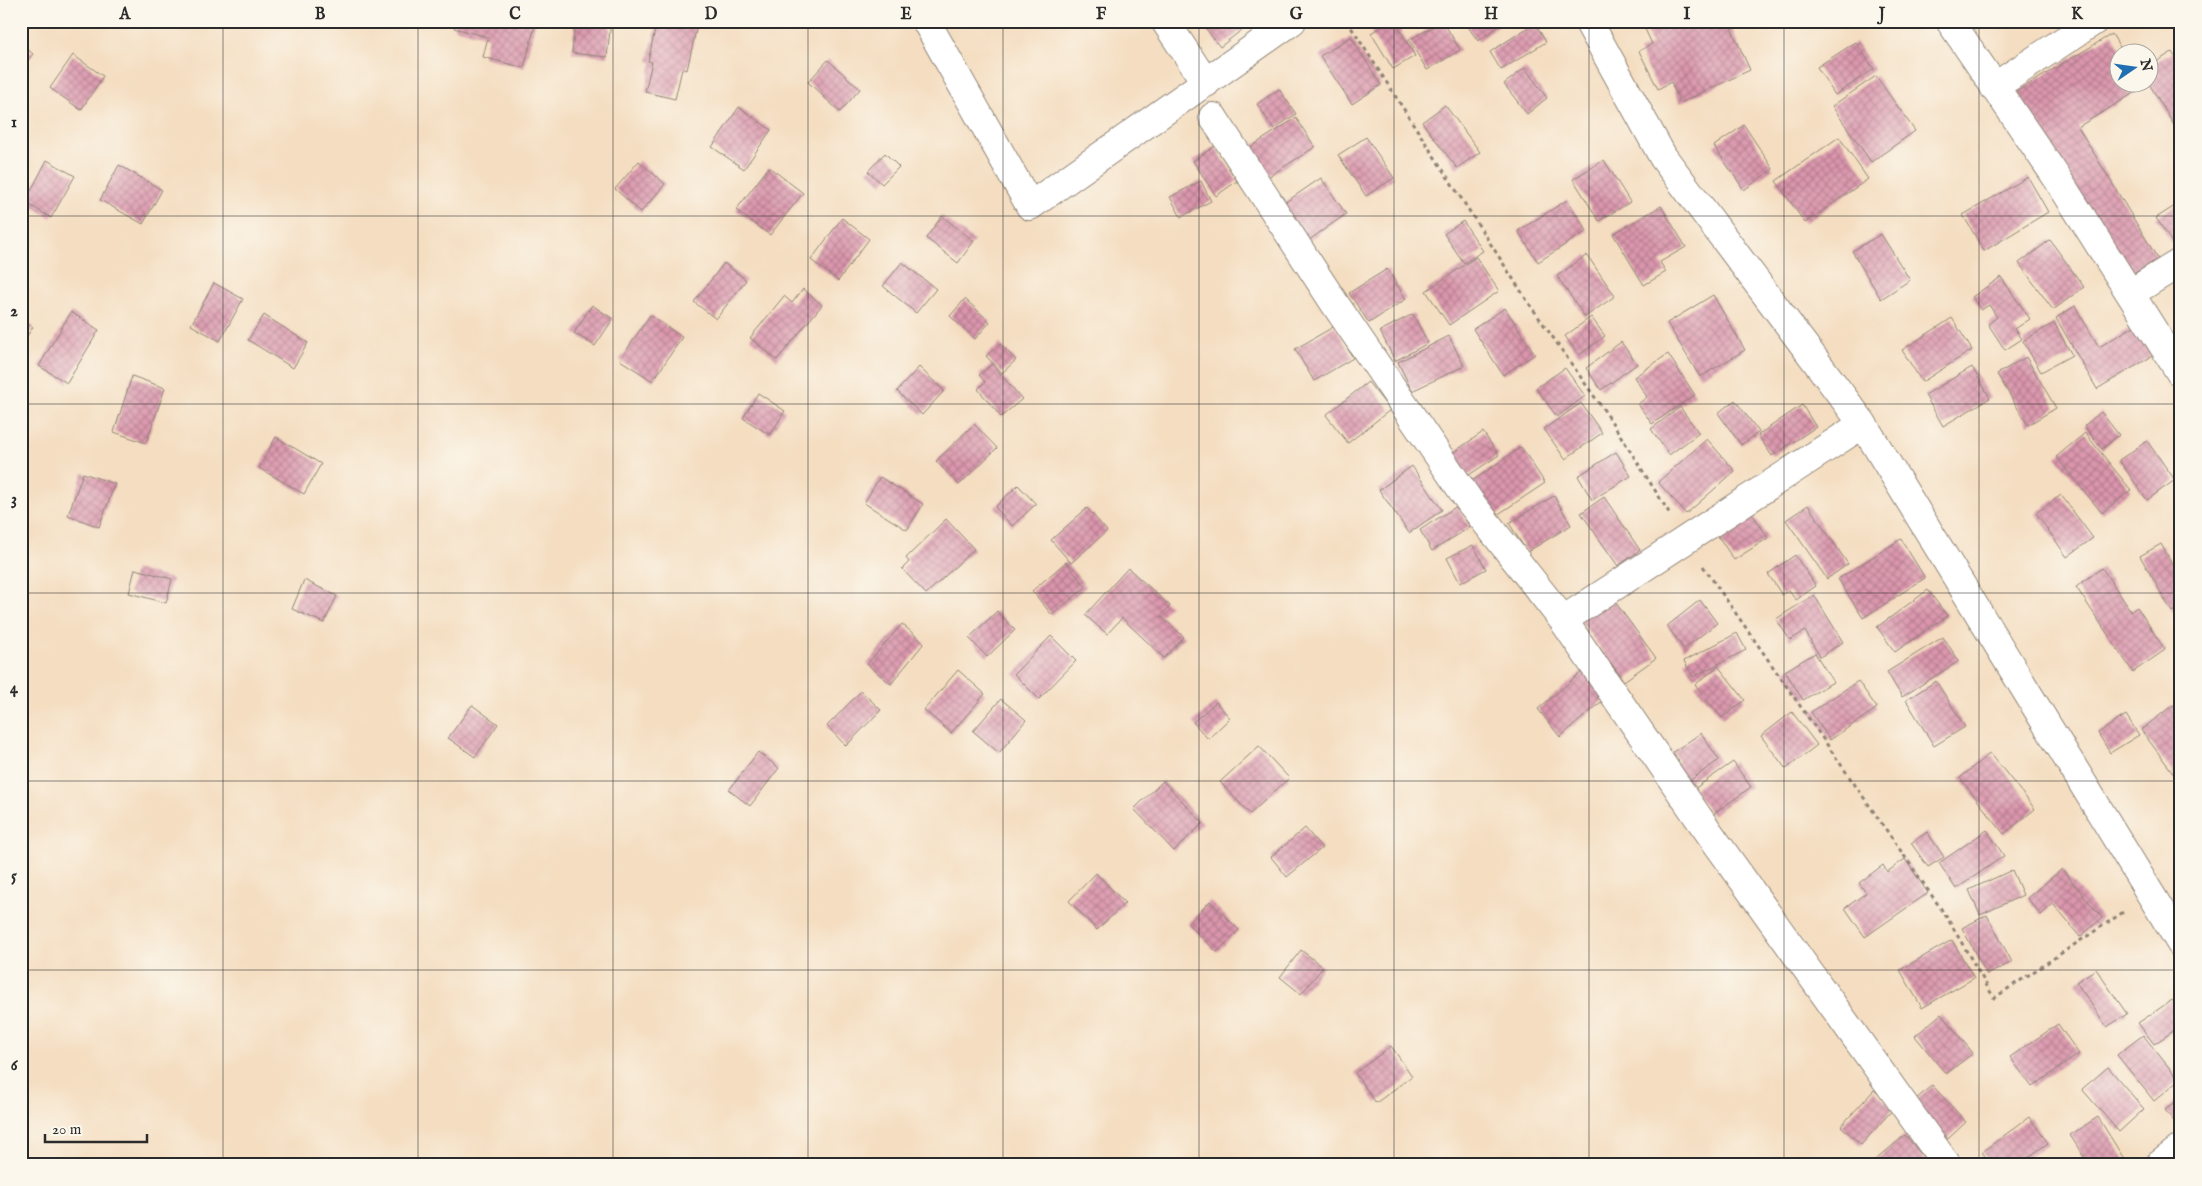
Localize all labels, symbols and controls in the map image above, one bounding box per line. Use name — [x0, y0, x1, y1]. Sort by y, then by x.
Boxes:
text: A — [119, 5, 132, 25]
text: B — [315, 5, 326, 25]
text: C — [509, 5, 521, 25]
text: D — [705, 5, 718, 25]
text: E — [900, 5, 912, 25]
text: F — [1096, 5, 1107, 25]
text: G — [1290, 5, 1303, 25]
text: H — [1484, 5, 1498, 25]
text: I — [1684, 5, 1691, 25]
text: J — [1877, 5, 1886, 25]
text: K — [2071, 5, 2084, 25]
north arrow — [2110, 42, 2160, 92]
text: N — [2135, 56, 2156, 73]
text: 1 — [11, 113, 17, 133]
text: 2 — [10, 302, 18, 322]
text: 3 — [11, 490, 17, 510]
text: 4 — [10, 679, 19, 699]
text: 5 — [11, 867, 17, 887]
text: 6 — [11, 1056, 19, 1076]
scale bar — [45, 1111, 148, 1143]
text: 20 m — [52, 1120, 82, 1139]

